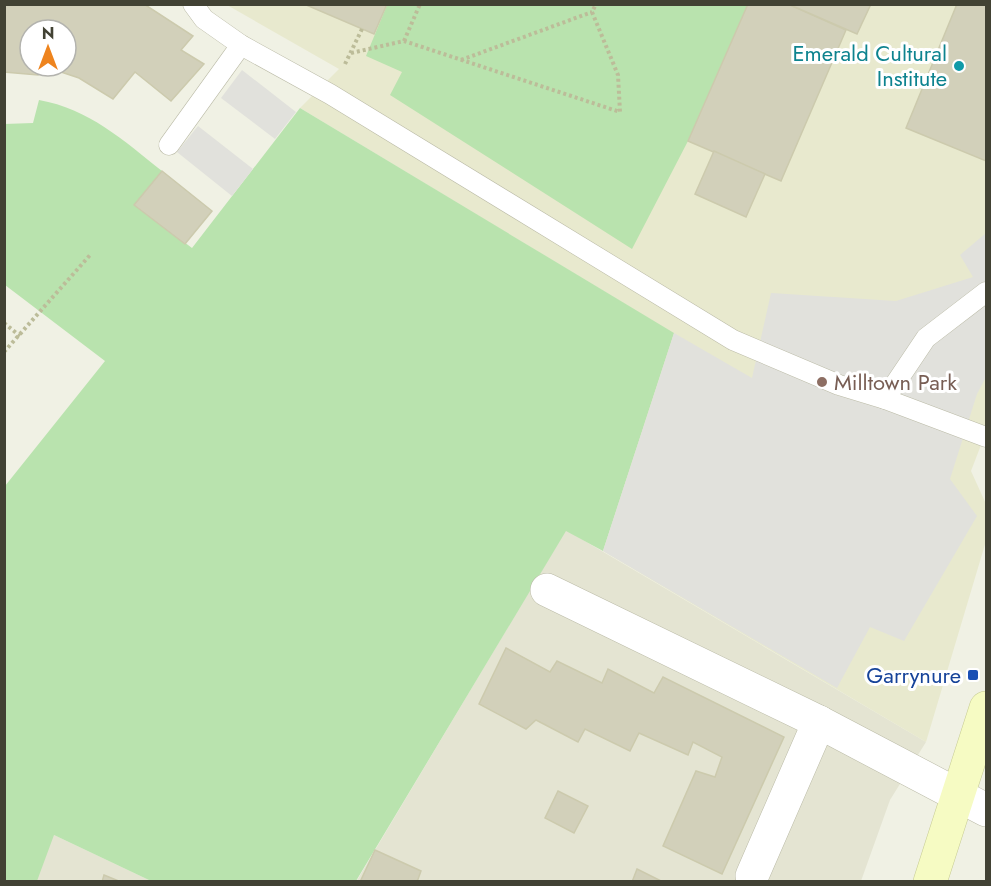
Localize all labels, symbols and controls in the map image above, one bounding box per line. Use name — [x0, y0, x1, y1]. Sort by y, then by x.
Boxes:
north arrow — [18, 18, 78, 78]
text: N — [42, 22, 54, 45]
place label: Emerald Cultural Institute — [792, 37, 947, 94]
marker: Emerald Cultural Institute — [952, 59, 966, 73]
place label: Milltown Park — [834, 366, 957, 398]
marker: Milltown Park — [815, 375, 829, 389]
place label: Garrynure — [866, 659, 961, 691]
marker: Garrynure — [966, 668, 980, 682]

